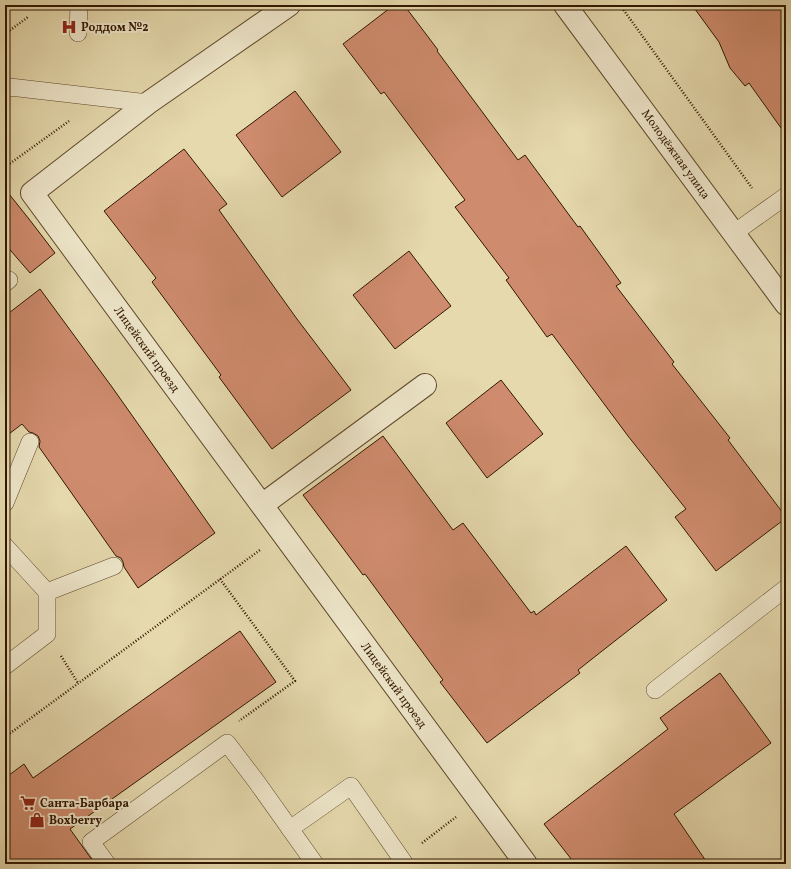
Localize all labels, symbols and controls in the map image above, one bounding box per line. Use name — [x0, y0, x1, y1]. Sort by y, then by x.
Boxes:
hospital icon: Роддом №2 — [60, 18, 78, 36]
place label: Роддом №2 — [81, 20, 149, 36]
street label: Молодёжная улица — [637, 106, 713, 203]
street label: Лицейский проезд — [110, 303, 183, 396]
street label: Лицейский проезд — [357, 639, 430, 732]
supermarket icon: Санта-Барбара — [19, 794, 37, 812]
place label: Санта-Барбара — [40, 796, 129, 812]
shop icon: Boxberry — [28, 811, 46, 829]
place label: Boxberry — [49, 813, 102, 829]

